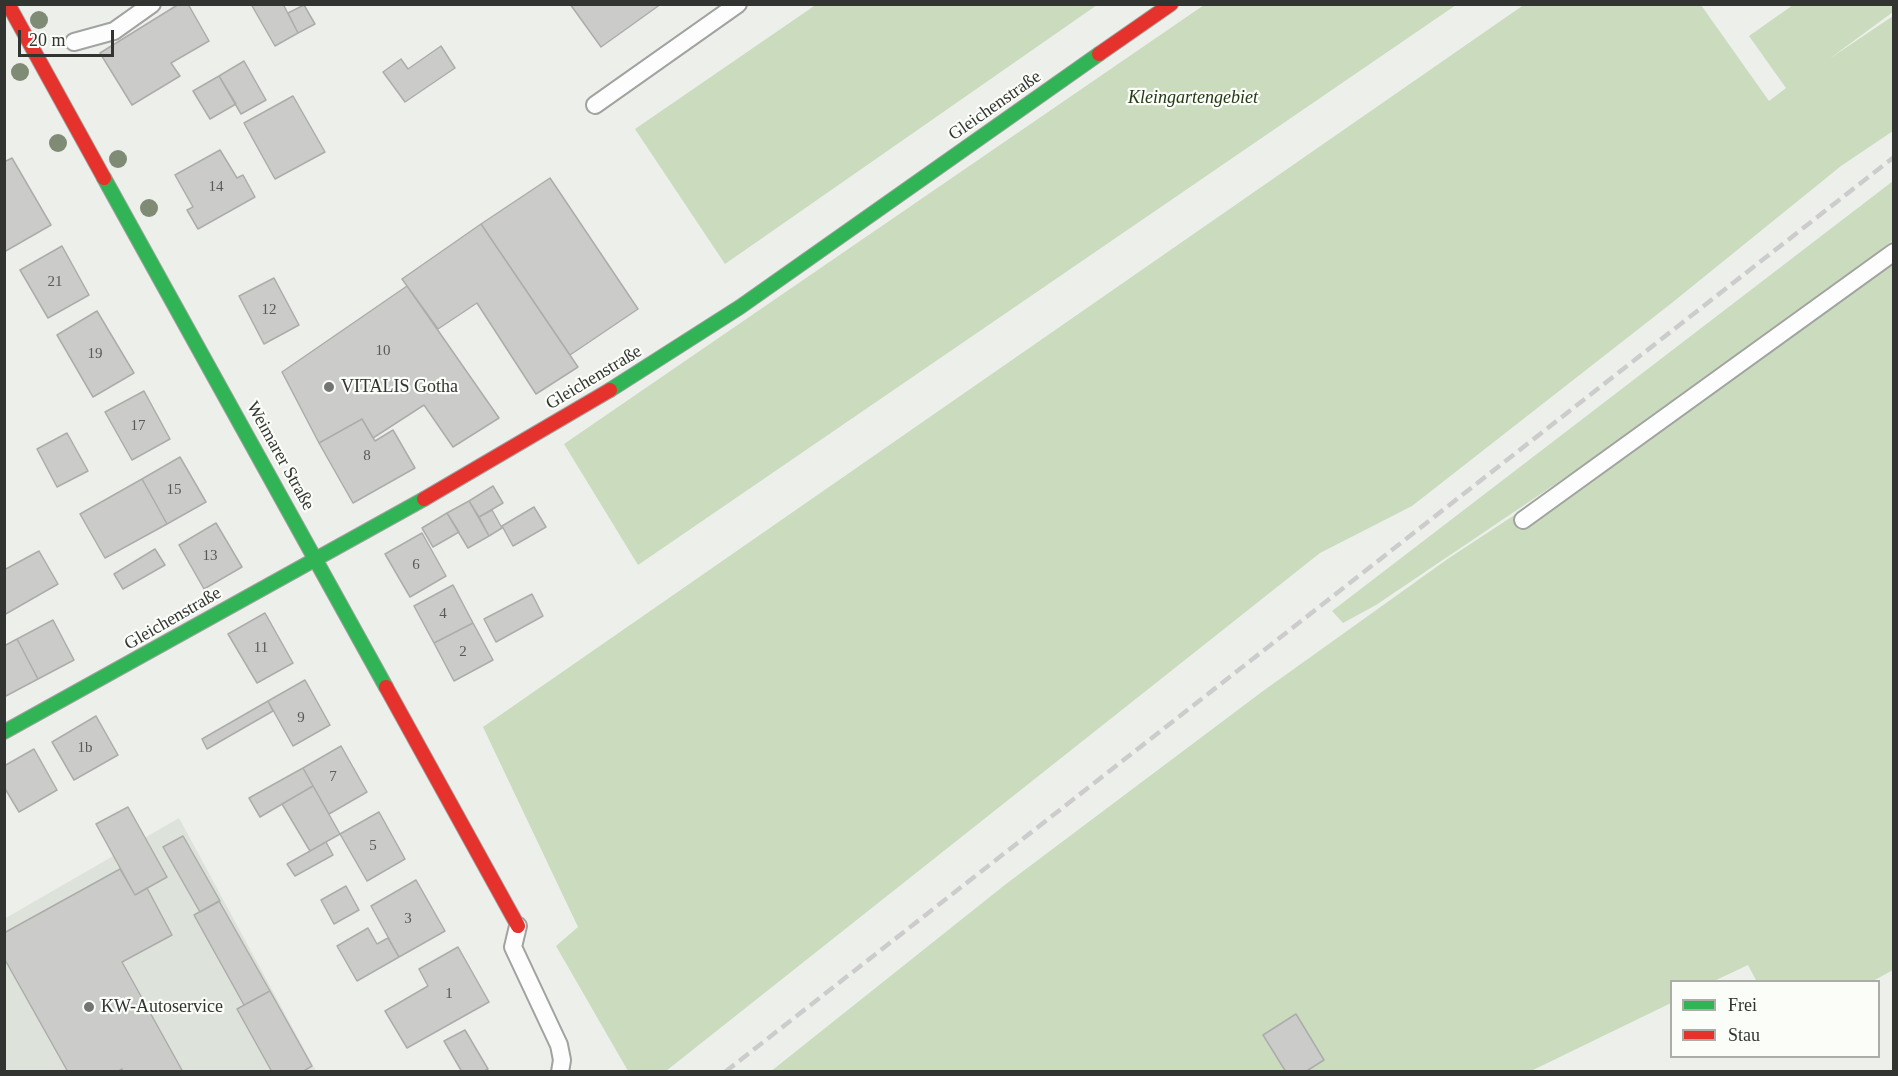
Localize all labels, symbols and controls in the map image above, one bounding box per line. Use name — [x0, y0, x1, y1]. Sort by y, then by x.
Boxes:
scale bar — [21, 18, 117, 56]
text: 20 m — [29, 30, 66, 50]
street label: Gleichenstraße — [945, 66, 1045, 146]
park label: Kleingartengebiet — [1128, 87, 1258, 109]
house number: 14 — [208, 178, 224, 196]
house number: 21 — [48, 273, 62, 291]
house number: 12 — [262, 301, 276, 319]
street label: Gleichenstraße — [542, 341, 646, 415]
house number: 10 — [376, 342, 391, 360]
house number: 19 — [88, 345, 103, 363]
place label: VITALIS Gotha — [341, 376, 458, 398]
marker: VITALIS Gotha — [322, 380, 336, 394]
street label: Weimarer Straße — [241, 398, 319, 514]
house number: 17 — [130, 417, 146, 435]
house number: 8 — [363, 447, 371, 465]
house number: 15 — [166, 481, 182, 499]
house number: 13 — [202, 547, 218, 565]
house number: 6 — [412, 556, 420, 574]
street label: Gleichenstraße — [121, 583, 225, 655]
house number: 4 — [439, 605, 447, 623]
house number: 11 — [254, 639, 268, 657]
house number: 2 — [459, 643, 467, 661]
house number: 9 — [297, 709, 305, 727]
house number: 1b — [78, 739, 92, 757]
house number: 7 — [329, 768, 337, 786]
house number: 5 — [369, 837, 377, 855]
house number: 3 — [404, 910, 412, 928]
legend — [1670, 980, 1880, 1058]
house number: 1 — [445, 985, 453, 1003]
text: Frei — [1728, 995, 1757, 1015]
place label: KW-Autoservice — [101, 996, 223, 1018]
marker: KW-Autoservice — [82, 1000, 96, 1014]
text: Stau — [1728, 1025, 1760, 1045]

